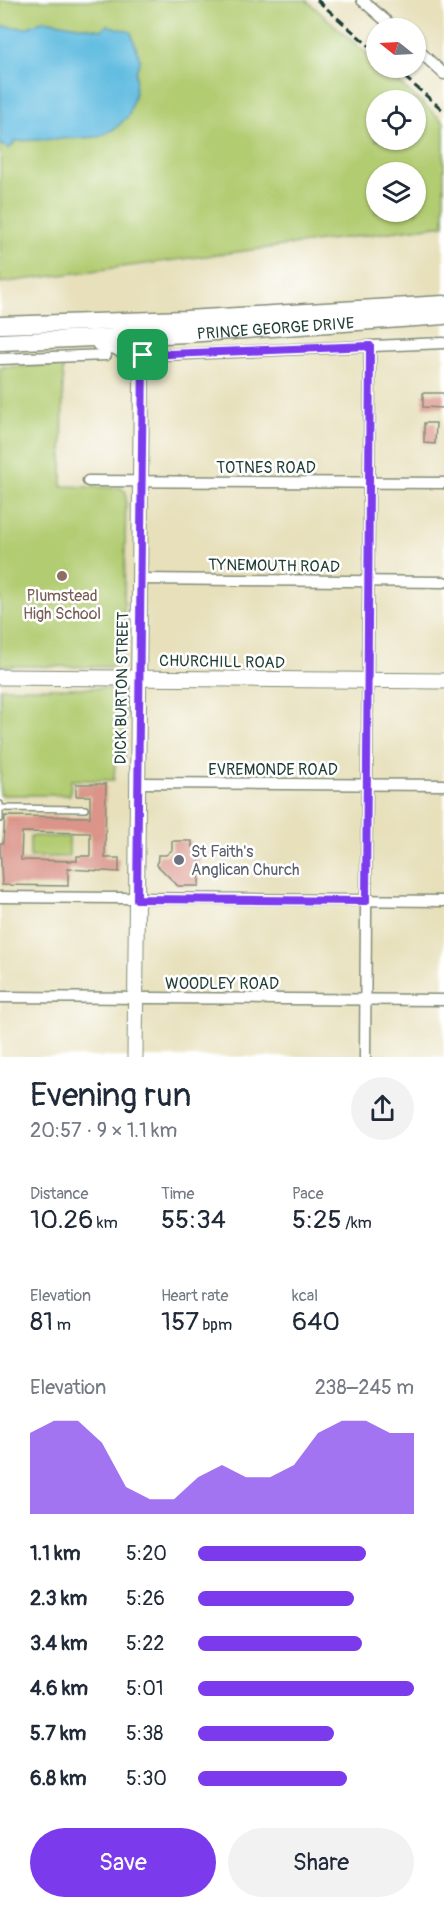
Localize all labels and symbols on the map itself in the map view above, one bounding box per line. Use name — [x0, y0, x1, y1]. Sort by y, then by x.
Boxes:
north arrow — [366, 18, 426, 78]
street label: PRINCE GEORGE DRIVE — [196, 313, 355, 344]
pin — [117, 329, 168, 380]
street label: TOTNES ROAD — [216, 458, 316, 478]
street label: TYNEMOUTH ROAD — [208, 555, 340, 577]
marker: Plumstead High School — [55, 569, 69, 583]
place label: Plumstead High School — [23, 586, 101, 624]
street label: DICK BURTON STREET — [111, 611, 133, 765]
street label: CHURCHILL ROAD — [159, 651, 285, 673]
street label: EVREMONDE ROAD — [208, 760, 338, 780]
place label: St Faith's Anglican Church — [191, 842, 300, 880]
marker: St Faith's Anglican Church — [172, 853, 186, 867]
street label: WOODLEY ROAD — [165, 974, 279, 994]

